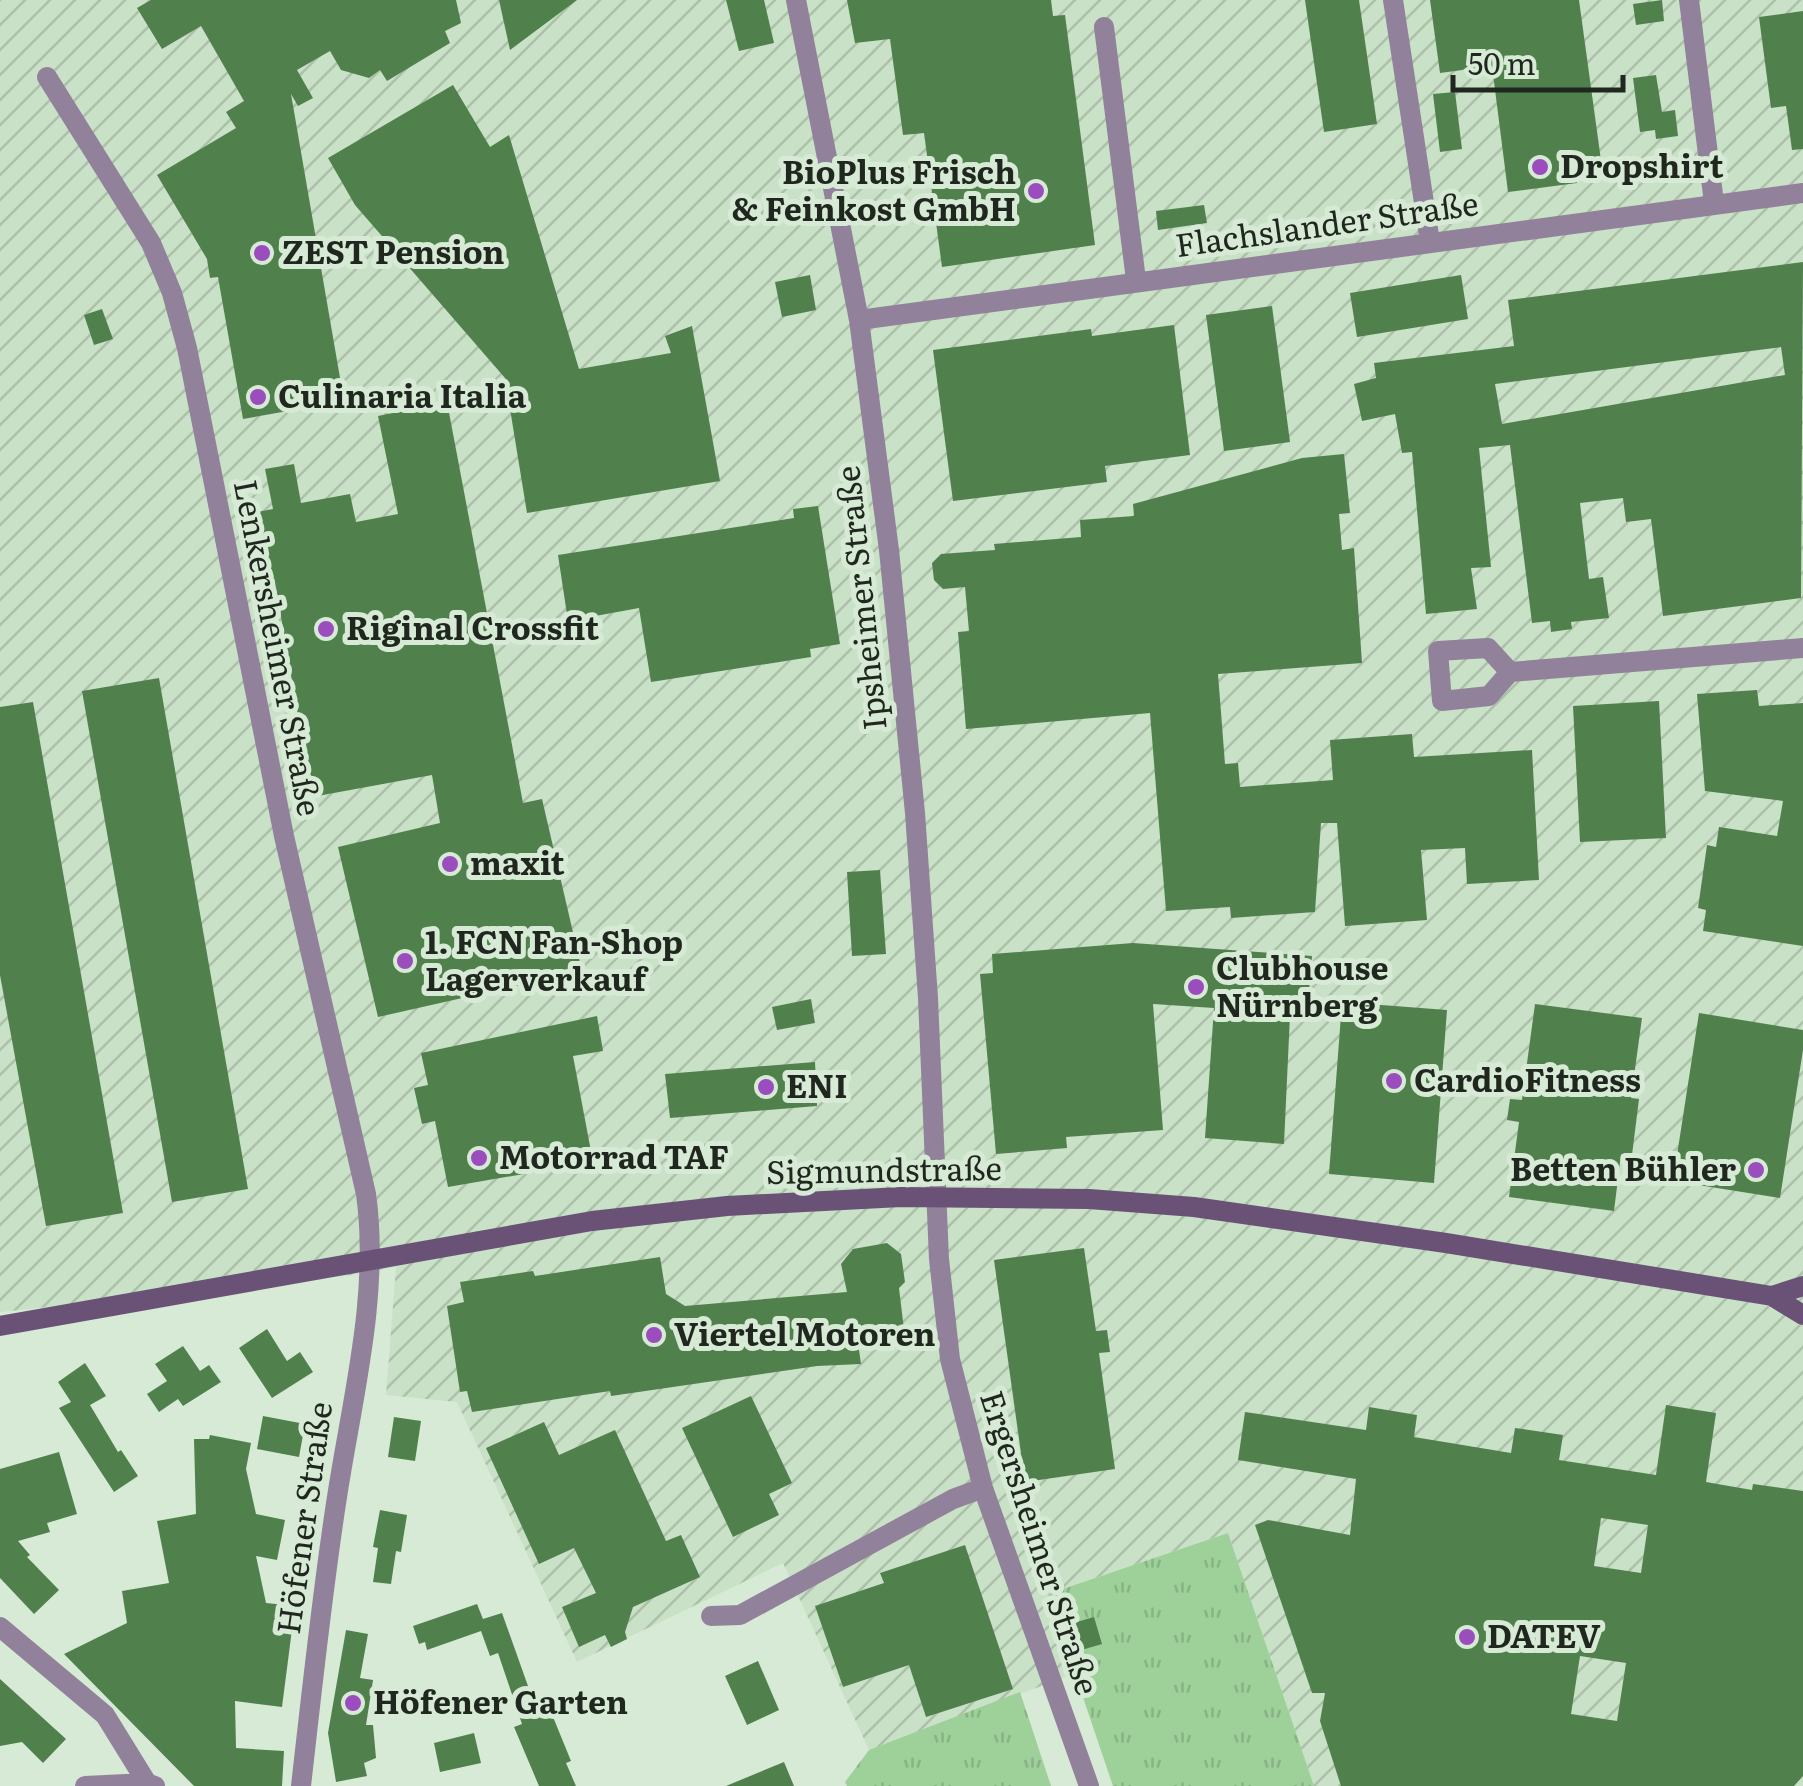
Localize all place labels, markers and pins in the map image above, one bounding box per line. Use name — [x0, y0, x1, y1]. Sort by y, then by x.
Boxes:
place label: Dropshirt — [1560, 140, 1724, 188]
place label: BioPlus Frisch & Feinkost GmbH — [732, 146, 1016, 231]
marker: Dropshirt — [1529, 156, 1551, 178]
marker: BioPlus Frisch & Feinkost GmbH — [1025, 180, 1047, 202]
place label: ZEST Pension — [282, 226, 505, 274]
marker: ZEST Pension — [251, 242, 273, 264]
place label: Culinaria Italia — [278, 370, 527, 418]
marker: Culinaria Italia — [247, 386, 269, 408]
place label: Riginal Crossfit — [346, 602, 599, 650]
marker: Riginal Crossfit — [315, 618, 337, 640]
place label: maxit — [470, 837, 565, 885]
marker: maxit — [439, 853, 461, 875]
place label: 1. FCN Fan-Shop Lagerverkauf — [425, 916, 683, 1001]
place label: Clubhouse Nürnberg — [1216, 942, 1389, 1027]
marker: 1. FCN Fan-Shop Lagerverkauf — [394, 950, 416, 972]
marker: Clubhouse Nürnberg — [1185, 976, 1207, 998]
place label: CardioFitness — [1414, 1054, 1641, 1102]
place label: ENI — [786, 1060, 847, 1108]
marker: CardioFitness — [1383, 1070, 1405, 1092]
marker: ENI — [755, 1076, 777, 1098]
place label: Motorrad TAF — [499, 1131, 729, 1179]
place label: Betten Bühler — [1510, 1143, 1737, 1191]
marker: Motorrad TAF — [468, 1147, 490, 1169]
marker: Betten Bühler — [1745, 1159, 1767, 1181]
place label: Viertel Motoren — [674, 1308, 935, 1356]
marker: Viertel Motoren — [643, 1324, 665, 1346]
place label: DATEV — [1487, 1610, 1601, 1658]
marker: DATEV — [1456, 1626, 1478, 1648]
place label: Höfener Garten — [373, 1676, 628, 1724]
marker: Höfener Garten — [342, 1692, 364, 1714]

